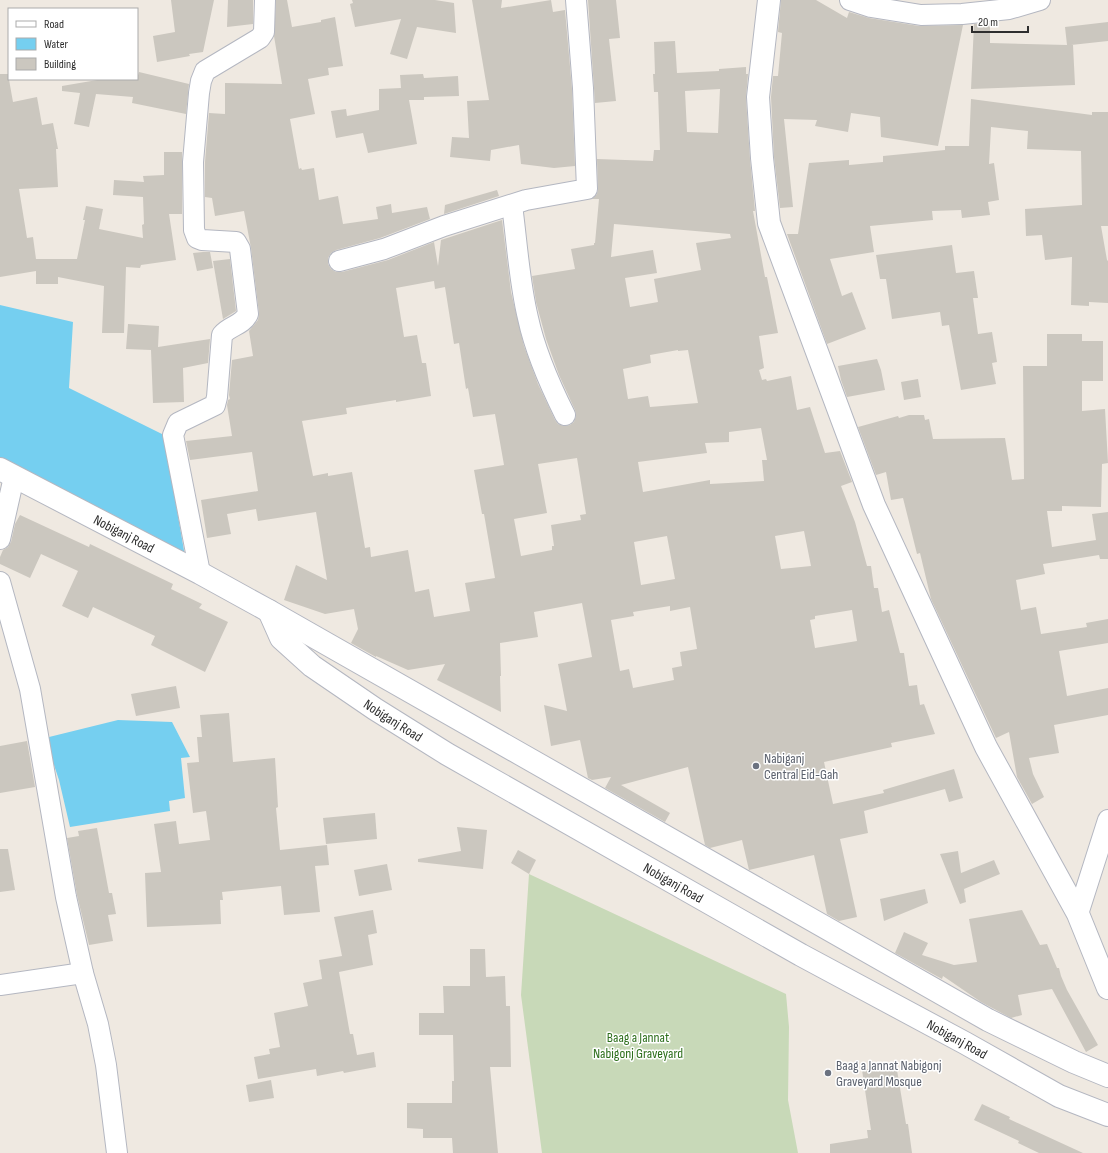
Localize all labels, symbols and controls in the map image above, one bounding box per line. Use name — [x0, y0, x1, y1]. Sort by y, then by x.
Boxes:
legend — [8, 8, 138, 80]
scale bar — [972, 8, 1028, 34]
text: 20 m — [978, 15, 998, 30]
text: Road — [44, 17, 64, 32]
text: Water — [44, 37, 68, 52]
text: Building — [44, 57, 76, 72]
street label: Nobiganj Road — [91, 511, 157, 557]
street label: Nobiganj Road — [360, 696, 426, 746]
place label: Nabiganj Central Eid-Gah — [764, 750, 838, 783]
marker: Nabiganj Central Eid-Gah — [751, 761, 761, 771]
street label: Nobiganj Road — [640, 859, 706, 907]
street label: Nobiganj Road — [924, 1016, 990, 1063]
park label: Baag a Jannat Nabigonj Graveyard — [593, 1029, 683, 1062]
place label: Baag a Jannat Nabigonj Graveyard Mosque — [836, 1057, 941, 1090]
marker: Baag a Jannat Nabigonj Graveyard Mosque — [823, 1068, 833, 1078]

